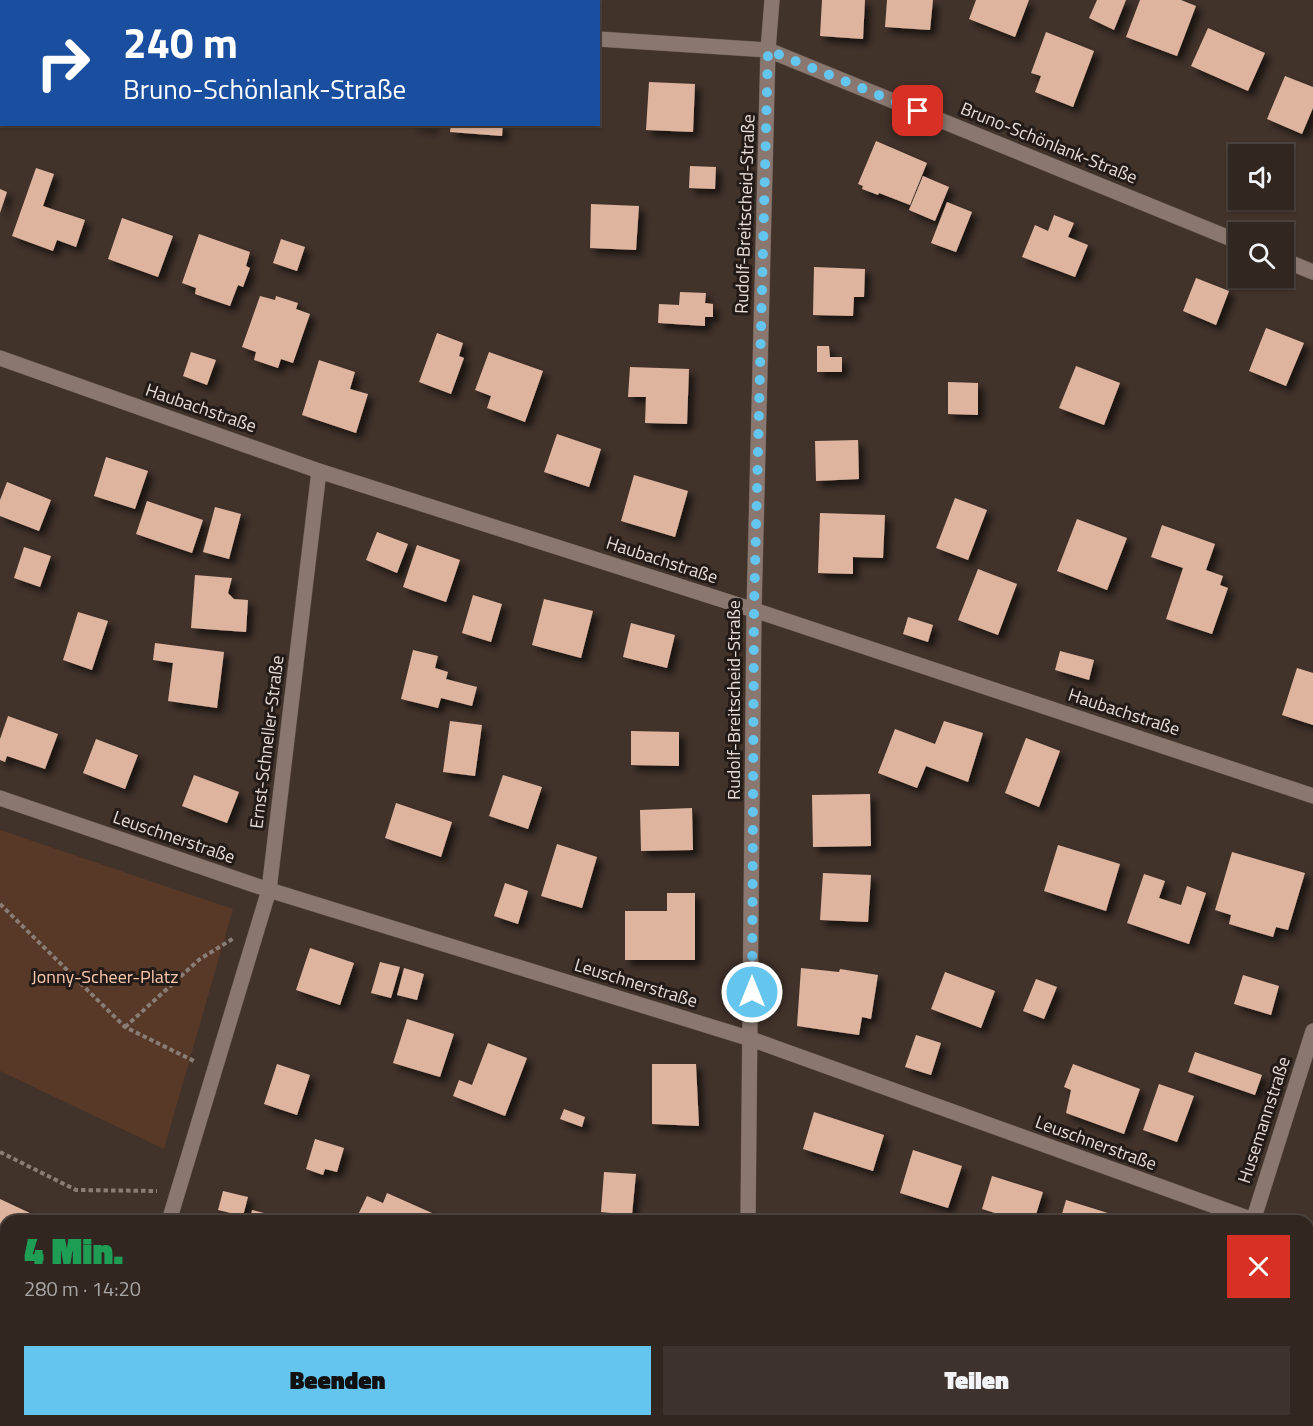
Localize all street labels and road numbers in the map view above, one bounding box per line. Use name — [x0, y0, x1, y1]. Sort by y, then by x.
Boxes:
street label: Bruno-Schönlank-Straße — [957, 95, 1142, 190]
street label: Rudolf-Breitscheid-Straße — [728, 114, 761, 314]
street label: Haubachstraße — [142, 376, 260, 439]
street label: Haubachstraße — [603, 529, 722, 590]
street label: Rudolf-Breitscheid-Straße — [720, 600, 747, 800]
street label: Ernst-Schneller-Straße — [242, 654, 291, 830]
street label: Haubachstraße — [1065, 681, 1184, 742]
street label: Leuschnerstraße — [110, 803, 239, 870]
street label: Leuschnerstraße — [571, 951, 701, 1014]
street label: Husemannstraße — [1230, 1053, 1297, 1187]
street label: Leuschnerstraße — [1032, 1108, 1161, 1177]

